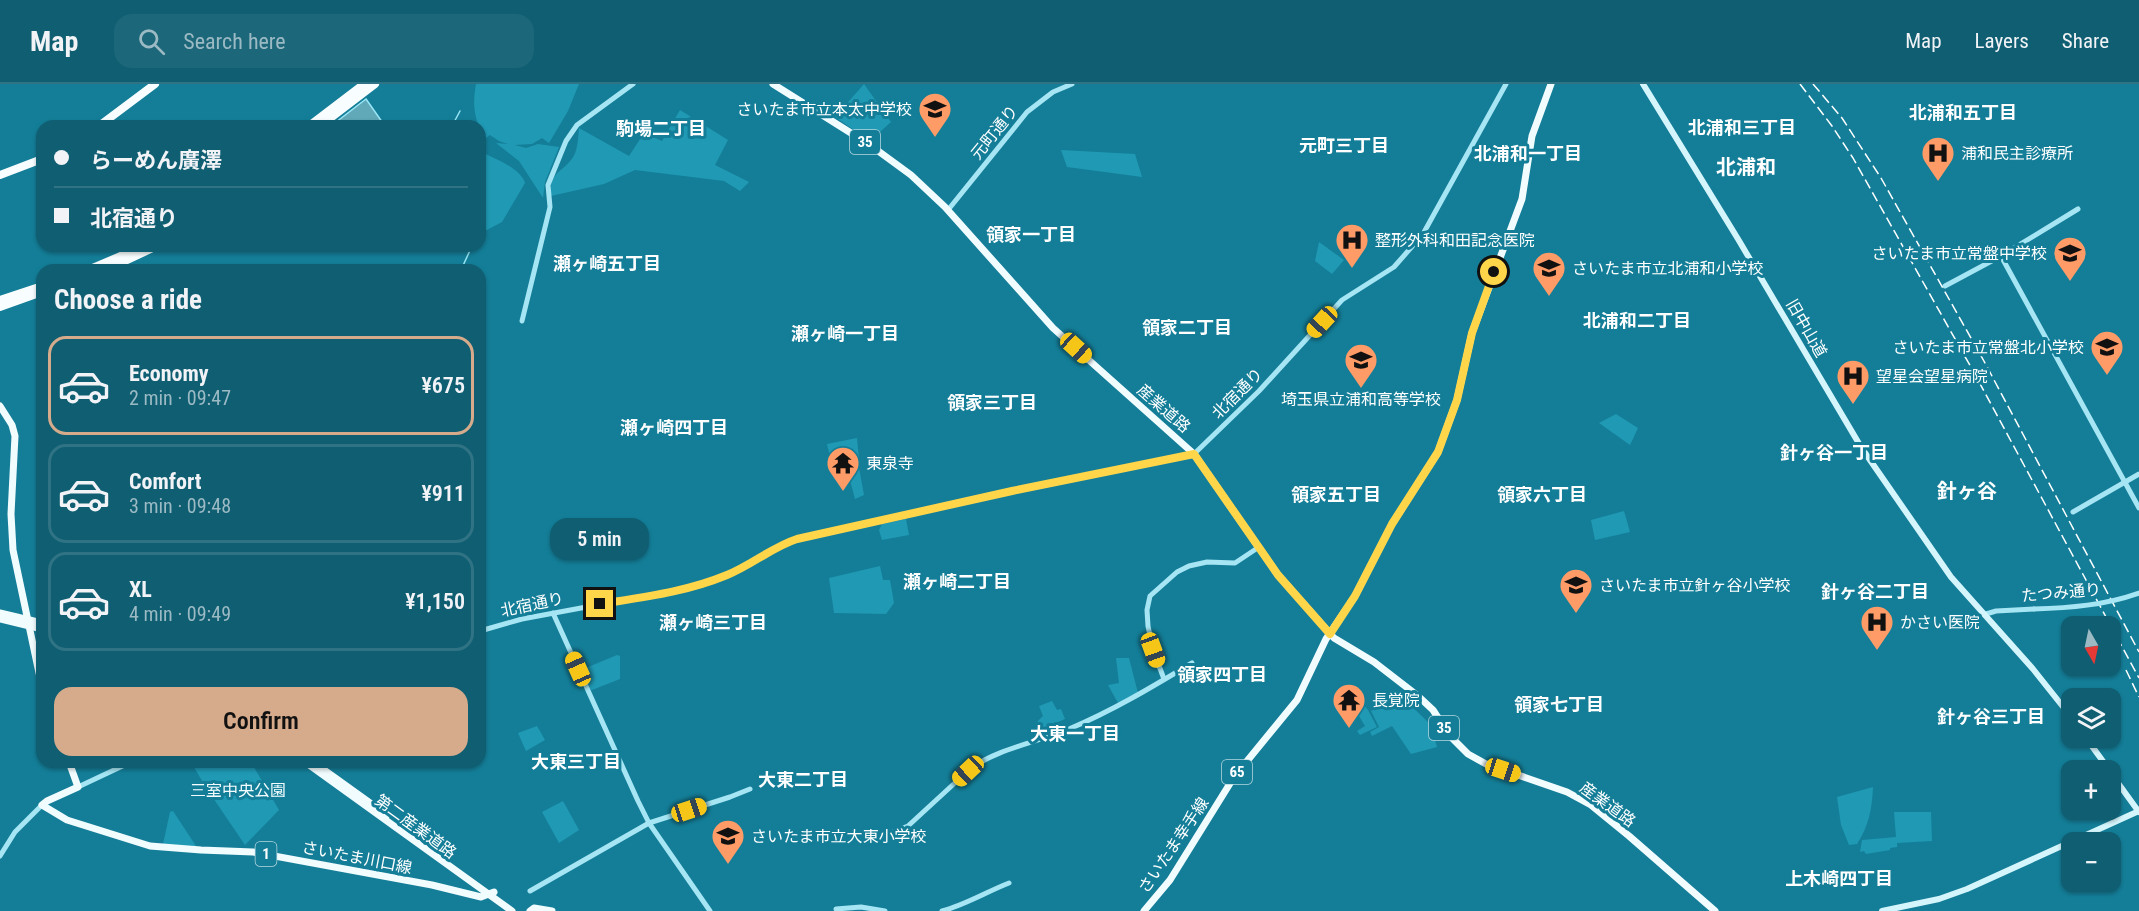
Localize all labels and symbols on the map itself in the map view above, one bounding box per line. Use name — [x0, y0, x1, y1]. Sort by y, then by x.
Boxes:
school or university icon: さいたま市立本太中学校 — [917, 91, 953, 138]
place label: さいたま市立本太中学校 — [736, 100, 912, 119]
street label: 元町通り — [967, 101, 1022, 163]
district label: 北浦和五丁目 — [1909, 102, 2017, 123]
district label: 北浦和三丁目 — [1688, 117, 1796, 138]
district label: 駒場二丁目 — [616, 118, 706, 139]
road number: 35 — [850, 130, 880, 154]
district label: 元町三丁目 — [1299, 135, 1389, 156]
hospital icon: 浦和民主診療所 — [1920, 135, 1956, 182]
district label: 北浦和一丁目 — [1474, 143, 1582, 164]
place label: 浦和民主診療所 — [1961, 144, 2073, 163]
district label: 北浦和 — [1716, 155, 1776, 179]
hospital icon: 整形外科和田記念医院 — [1334, 222, 1370, 269]
district label: 領家一丁目 — [986, 224, 1076, 245]
place label: 整形外科和田記念医院 — [1375, 231, 1535, 250]
school or university icon: さいたま市立常盤中学校 — [2052, 235, 2088, 282]
place label: さいたま市立常盤中学校 — [1871, 244, 2047, 263]
school or university icon: さいたま市立北浦和小学校 — [1531, 250, 1567, 297]
district label: 瀬ヶ崎五丁目 — [553, 253, 661, 274]
route start — [1480, 258, 1507, 285]
place label: さいたま市立北浦和小学校 — [1572, 259, 1764, 278]
street label: 旧中山道 — [1782, 296, 1831, 361]
car — [1303, 303, 1341, 341]
district label: 北浦和二丁目 — [1583, 310, 1691, 331]
district label: 領家二丁目 — [1142, 317, 1232, 338]
district label: 瀬ヶ崎一丁目 — [791, 323, 899, 344]
car — [1057, 329, 1095, 367]
school or university icon: さいたま市立常盤北小学校 — [2089, 329, 2125, 376]
place label: さいたま市立常盤北小学校 — [1892, 338, 2084, 357]
school or university icon: 埼玉県立浦和高等学校 — [1343, 342, 1379, 389]
hospital icon: 望星会望星病院 — [1835, 358, 1871, 405]
street label: 北宿通り — [1208, 364, 1267, 423]
place label: 望星会望星病院 — [1876, 367, 1988, 386]
street label: 産業道路 — [1133, 380, 1194, 437]
place label: 埼玉県立浦和高等学校 — [1281, 390, 1441, 409]
district label: 領家三丁目 — [947, 392, 1037, 413]
district label: 瀬ヶ崎四丁目 — [620, 417, 728, 438]
district label: 針ヶ谷一丁目 — [1780, 442, 1888, 463]
temple icon: 東泉寺 — [825, 445, 861, 492]
place label: 東泉寺 — [866, 454, 914, 473]
district label: 針ヶ谷 — [1937, 479, 1997, 503]
district label: 領家五丁目 — [1291, 484, 1381, 505]
district label: 領家六丁目 — [1497, 484, 1587, 505]
callout: 5 min — [550, 517, 650, 559]
school or university icon: さいたま市立針ヶ谷小学校 — [1558, 567, 1594, 614]
district label: 瀬ヶ崎二丁目 — [903, 571, 1011, 592]
place label: さいたま市立針ヶ谷小学校 — [1599, 576, 1791, 595]
street label: たつみ通り — [2020, 580, 2102, 605]
district label: 針ヶ谷二丁目 — [1821, 581, 1929, 602]
street label: 北宿通り — [499, 589, 565, 620]
route end — [586, 590, 613, 617]
hospital icon: かさい医院 — [1859, 604, 1895, 651]
district label: 瀬ヶ崎三丁目 — [659, 612, 767, 633]
place label: かさい医院 — [1900, 613, 1980, 632]
north arrow — [2061, 616, 2121, 676]
car — [1138, 630, 1168, 670]
car — [562, 649, 594, 689]
district label: 領家四丁目 — [1177, 664, 1267, 685]
temple icon: 長覚院 — [1331, 682, 1367, 729]
place label: 長覚院 — [1372, 691, 1420, 710]
district label: 領家七丁目 — [1514, 694, 1604, 715]
district label: 針ヶ谷三丁目 — [1937, 706, 2045, 727]
road number: 35 — [1429, 716, 1459, 740]
district label: 大東一丁目 — [1030, 723, 1120, 744]
district label: 大東三丁目 — [531, 751, 621, 772]
car — [949, 752, 987, 790]
car — [1483, 756, 1523, 784]
road number: 65 — [1222, 760, 1252, 784]
district label: 大東二丁目 — [758, 769, 848, 790]
street label: 産業道路 — [1576, 778, 1639, 831]
park label: 三室中央公園 — [190, 781, 286, 800]
street label: 第二産業道路 — [371, 791, 460, 862]
street label: さいたま幸手線 — [1134, 794, 1212, 897]
car — [669, 796, 709, 824]
school or university icon: さいたま市立大東小学校 — [710, 818, 746, 865]
place label: さいたま市立大東小学校 — [751, 827, 927, 846]
street label: さいたま川口線 — [300, 838, 413, 877]
road number: 1 — [256, 842, 276, 866]
district label: 上木崎四丁目 — [1785, 868, 1893, 889]

